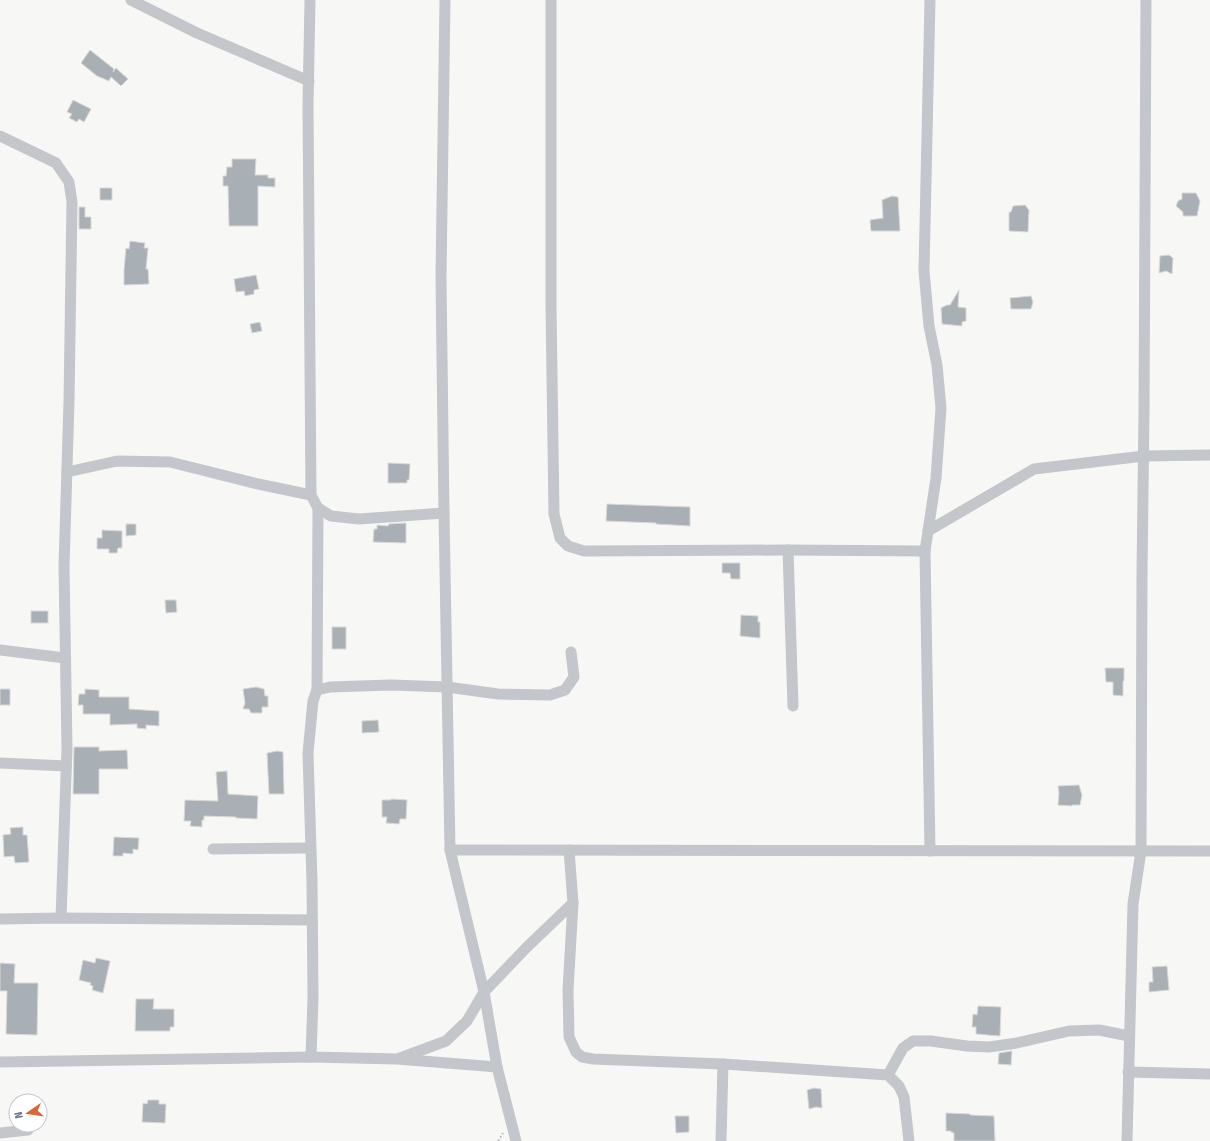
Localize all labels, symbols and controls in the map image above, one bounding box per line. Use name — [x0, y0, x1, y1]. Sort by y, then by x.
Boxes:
north arrow — [8, 1093, 48, 1133]
text: N — [12, 1110, 26, 1120]

